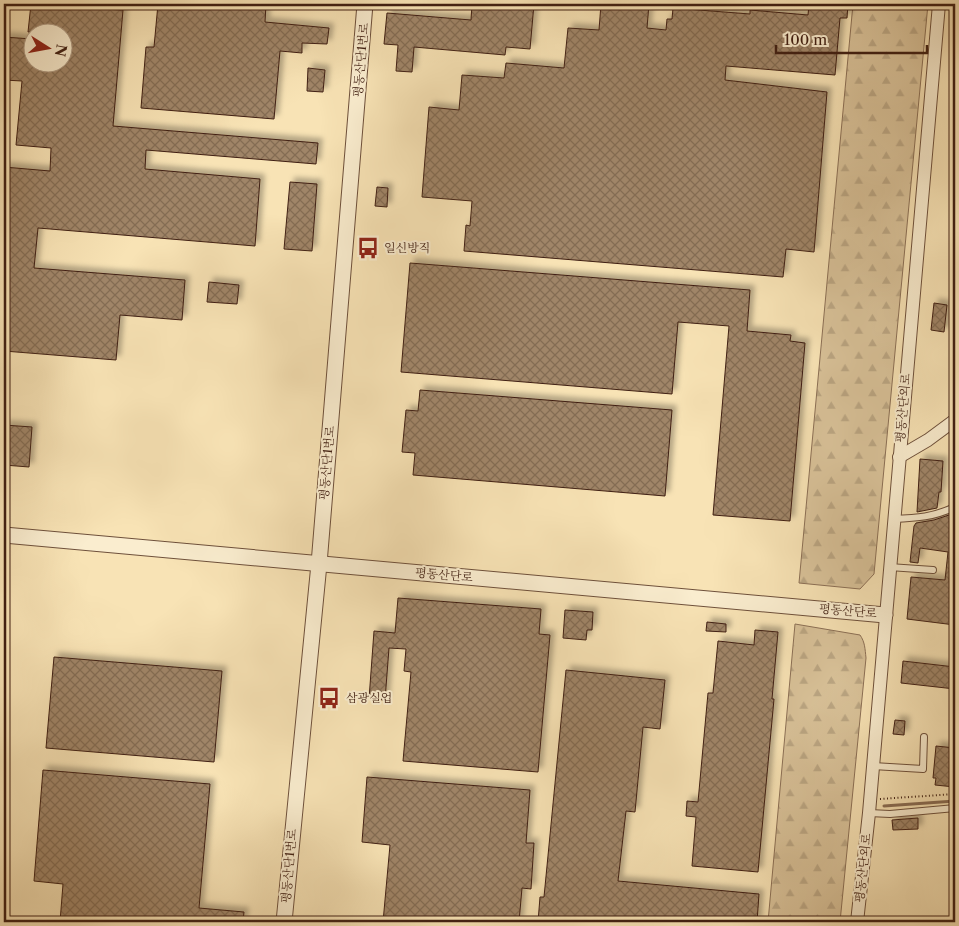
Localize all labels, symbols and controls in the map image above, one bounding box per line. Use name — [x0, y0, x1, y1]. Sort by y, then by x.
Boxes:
north arrow — [22, 22, 72, 72]
street label: 평동산단1번로 — [350, 22, 371, 98]
scale bar — [776, 22, 928, 54]
text: 100 m — [784, 30, 827, 49]
text: N — [51, 43, 71, 58]
bus stop icon: 일신방직 — [355, 235, 381, 261]
place label: 일신방직 — [384, 240, 430, 255]
street label: 평동산단외로 — [892, 372, 913, 443]
street label: 평동산단1번로 — [316, 425, 337, 501]
street label: 평동산단로 — [415, 565, 474, 585]
street label: 평동산단로 — [819, 601, 878, 621]
bus stop icon: 삼광실업 — [316, 685, 342, 711]
place label: 삼광실업 — [346, 690, 392, 705]
street label: 평동산단1번로 — [278, 828, 299, 904]
street label: 평동산단외로 — [851, 832, 874, 903]

